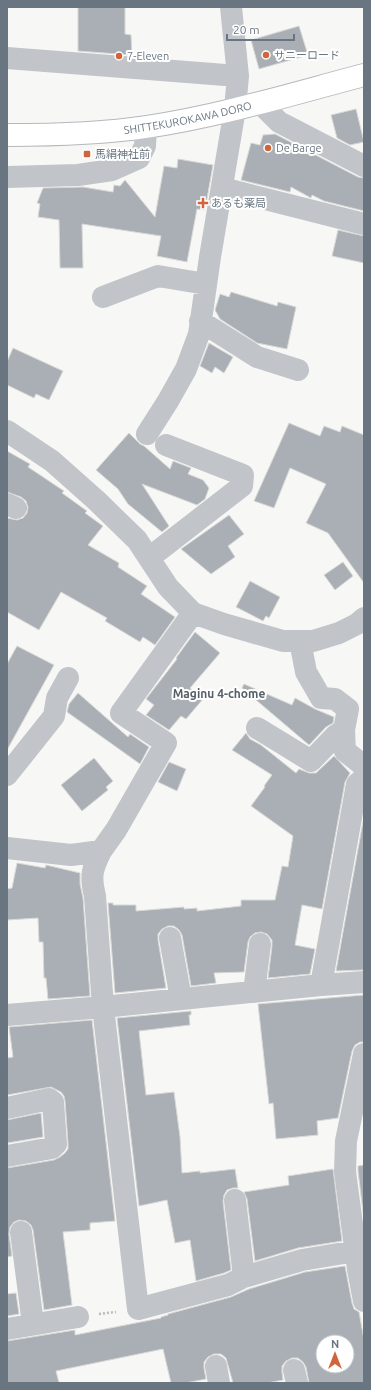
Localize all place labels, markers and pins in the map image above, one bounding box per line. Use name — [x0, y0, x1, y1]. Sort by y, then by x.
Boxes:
place label: サニーロード — [274, 49, 340, 61]
place label: 7-Eleven — [127, 50, 169, 62]
marker: サニーロード — [261, 50, 271, 60]
marker: 7-Eleven — [114, 51, 124, 61]
place label: De Barge — [276, 142, 322, 154]
marker: De Barge — [263, 143, 273, 153]
place label: 馬絹神社前 — [95, 148, 150, 160]
marker: 馬絹神社前 — [82, 149, 92, 159]
place label: あるも薬局 — [211, 197, 266, 209]
marker: あるも薬局 — [198, 198, 208, 208]

